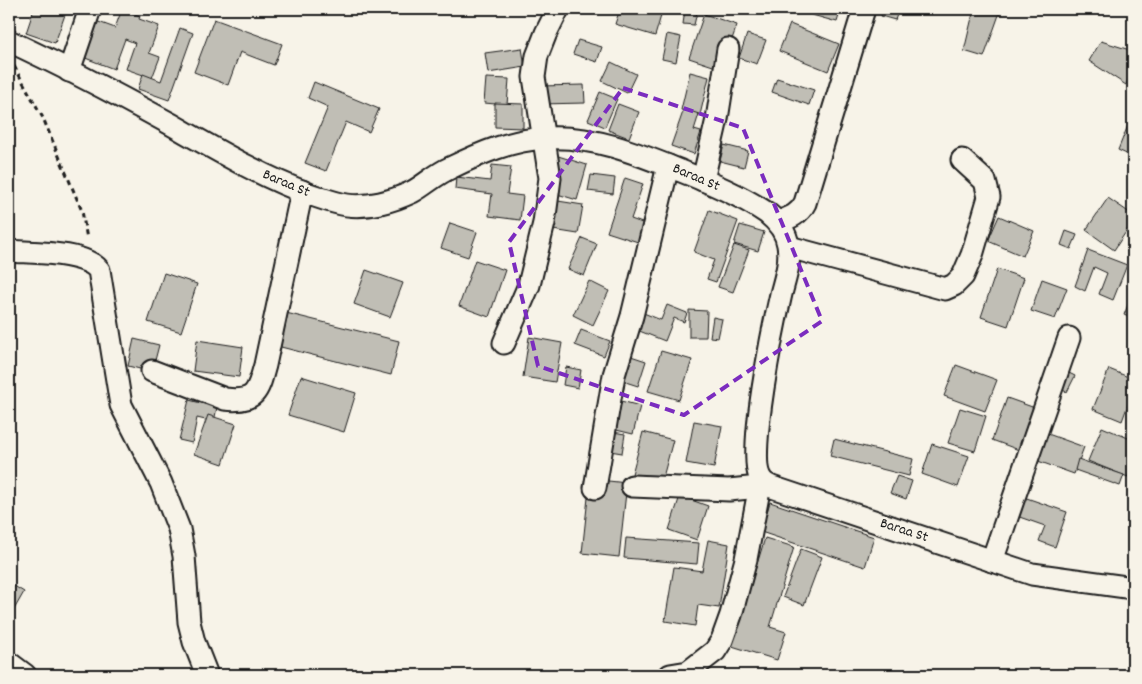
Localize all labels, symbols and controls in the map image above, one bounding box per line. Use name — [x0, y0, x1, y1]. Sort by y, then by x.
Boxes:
street label: Baraa St — [669, 158, 723, 198]
street label: Baraa St — [259, 164, 313, 204]
street label: Baraa St — [877, 513, 931, 549]

